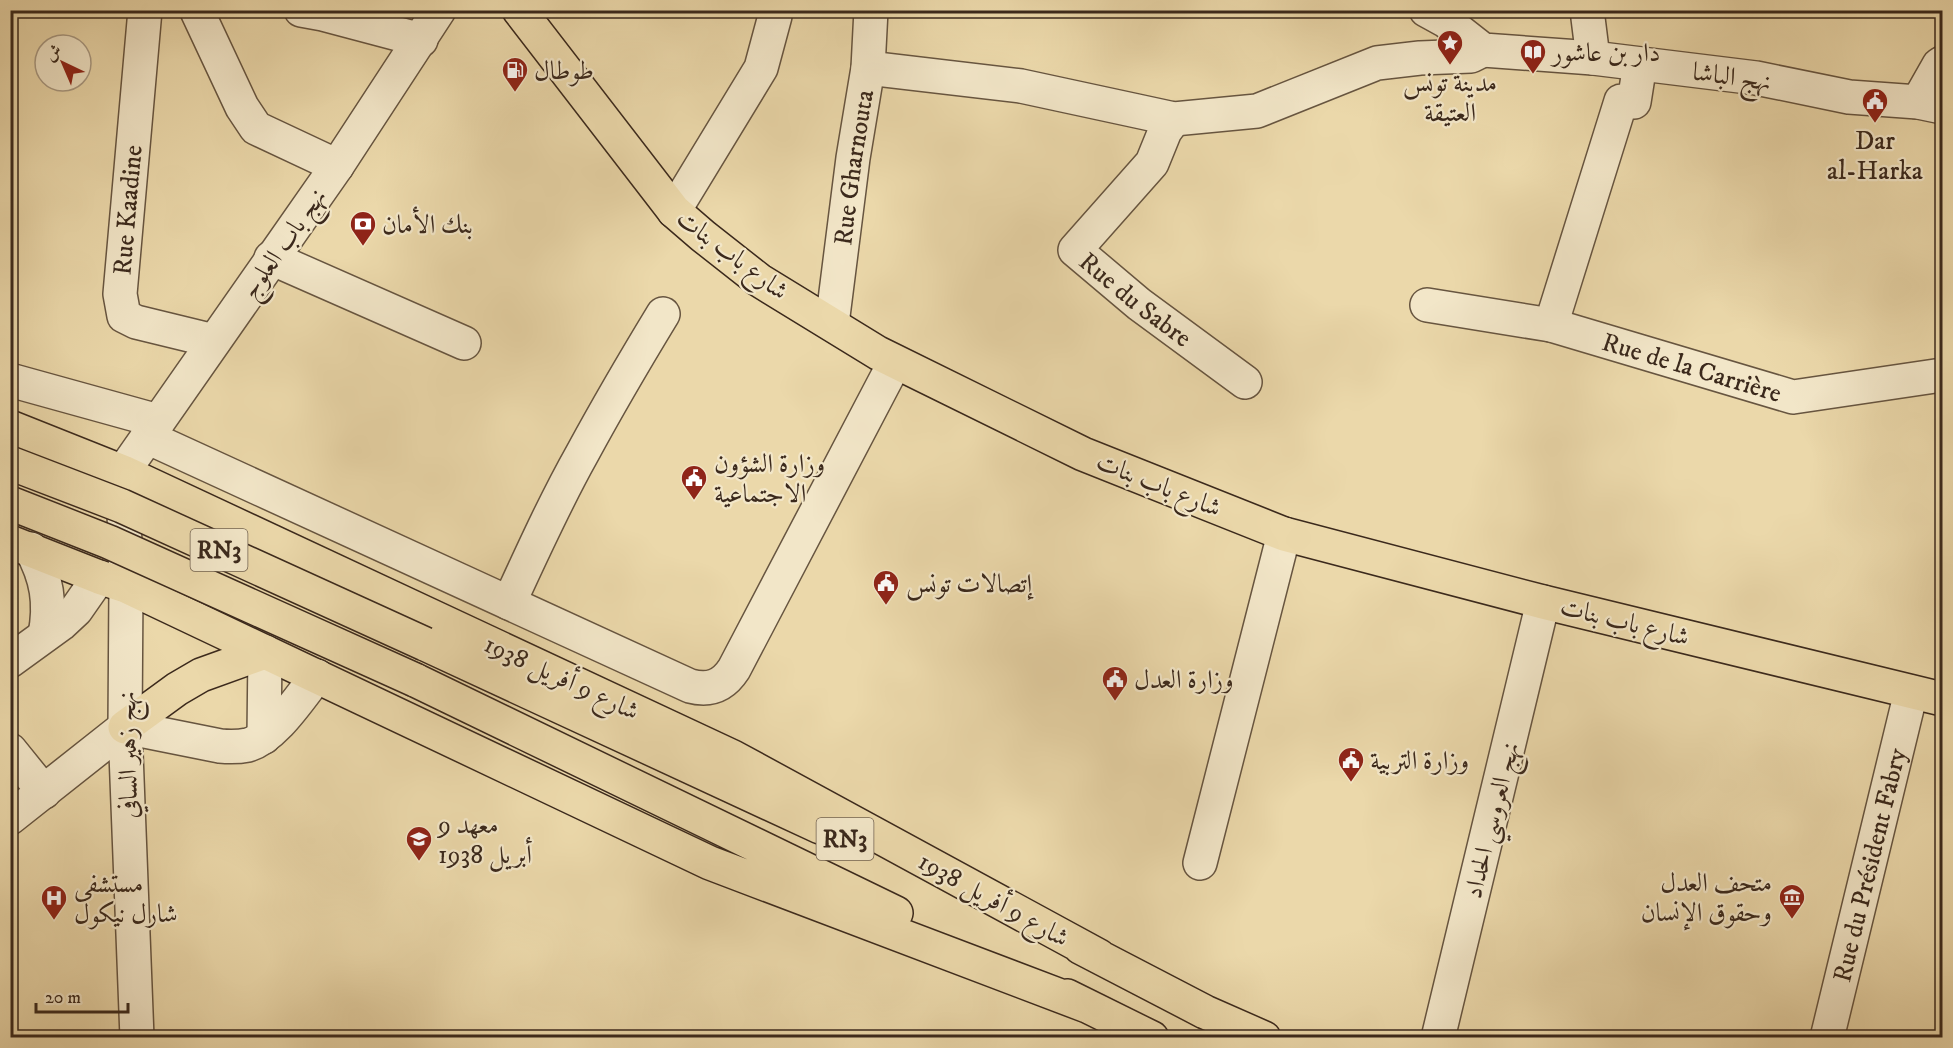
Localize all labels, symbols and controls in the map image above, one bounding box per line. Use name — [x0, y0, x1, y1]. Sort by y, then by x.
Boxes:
place icon: مدينة تونس العتيقة — [1435, 28, 1465, 66]
north arrow — [33, 33, 93, 93]
library icon: دار بن عاشور — [1518, 37, 1548, 75]
place label: دار بن عاشور — [1549, 37, 1661, 70]
text: ش — [41, 40, 66, 66]
fuel station icon: طوطال — [500, 55, 530, 93]
place label: طوطال — [534, 55, 594, 88]
street label: نهج الباشا — [1689, 56, 1773, 105]
place label: مدينة تونس العتيقة — [1403, 67, 1497, 130]
public building icon: Dar al-Harka — [1860, 86, 1890, 124]
street label: Rue Gharnouta — [827, 87, 882, 247]
place label: Dar al-Harka — [1827, 125, 1923, 188]
street label: Rue Kaadine — [106, 144, 151, 277]
street label: نهج باب العلوج — [234, 182, 339, 309]
street label: شارع باب بنات — [667, 202, 795, 311]
place label: بنك الأمان — [382, 206, 473, 242]
bank icon: بنك الأمان — [348, 209, 378, 247]
street label: Rue du Sabre — [1072, 246, 1198, 355]
street label: Rue de la Carrière — [1598, 326, 1785, 411]
street label: شارع باب بنات — [1090, 445, 1226, 529]
place label: وزارة الشؤون الاجتماعية — [714, 448, 825, 511]
public building icon: وزارة الشؤون الاجتماعية — [679, 463, 709, 501]
road number: RN3 — [190, 529, 248, 571]
public building icon: إتصالات تونس — [871, 568, 901, 606]
place label: إتصالات تونس — [906, 568, 1035, 601]
street label: شارع باب بنات — [1556, 590, 1693, 658]
street label: شارع 9 أفريل 1938 — [477, 626, 645, 732]
public building icon: وزارة العدل — [1100, 664, 1130, 702]
place label: وزارة العدل — [1134, 664, 1234, 697]
street label: نهج زهير السافي — [111, 691, 152, 819]
street label: نهج العروسي الحداد — [1457, 739, 1534, 904]
street label: Rue du Président Fabry — [1826, 744, 1915, 986]
public building icon: وزارة التربية — [1336, 745, 1366, 783]
place label: وزارة التربية — [1370, 745, 1469, 778]
place label: معهد 9 أبريل 1938 — [436, 809, 532, 872]
road number: RN3 — [816, 818, 874, 860]
school or university icon: معهد 9 أبريل 1938 — [404, 824, 434, 862]
street label: شارع 9 أفريل 1938 — [910, 844, 1076, 959]
place label: متحف العدل وحقوق الإنسان — [1641, 867, 1772, 931]
place label: مستشفى شارل نيكول — [74, 868, 178, 931]
museum icon: متحف العدل وحقوق الإنسان — [1777, 882, 1807, 920]
hospital icon: مستشفى شارل نيكول — [39, 883, 69, 921]
scale bar — [36, 976, 128, 1014]
text: 20 m — [45, 987, 81, 1009]

